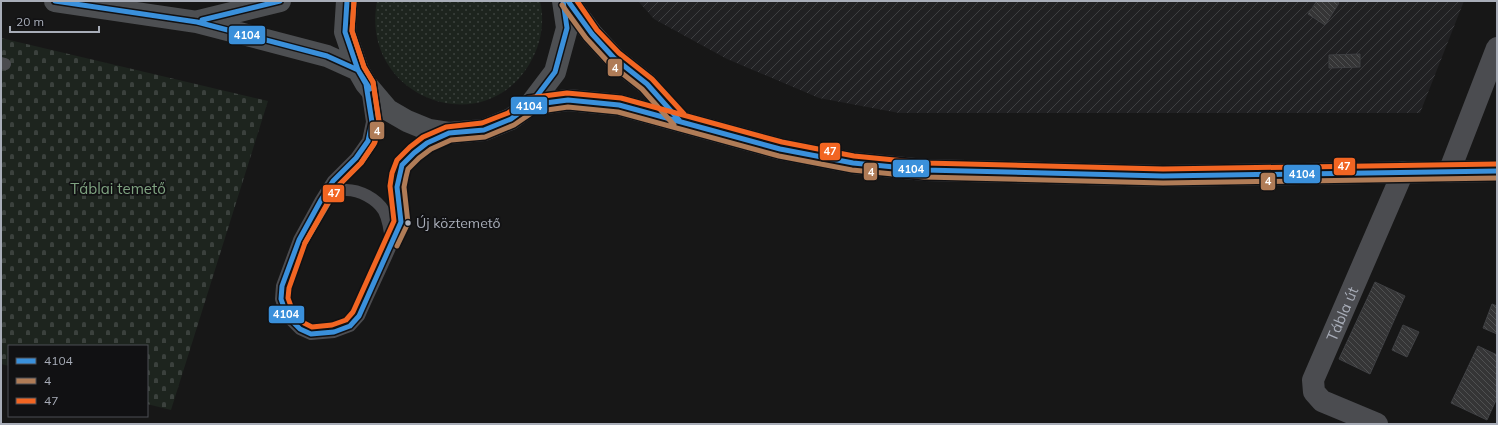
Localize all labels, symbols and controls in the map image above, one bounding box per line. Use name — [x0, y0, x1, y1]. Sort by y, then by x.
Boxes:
scale bar — [10, 8, 99, 34]
text: 20 m — [16, 14, 44, 29]
line badge: 4104 — [228, 25, 266, 45]
text: 4104 — [234, 28, 261, 42]
line badge: 4 — [607, 58, 623, 77]
text: 4 — [612, 61, 619, 75]
line badge: 4104 — [510, 96, 548, 115]
text: 4104 — [516, 99, 543, 113]
line badge: 4 — [369, 121, 385, 140]
text: 4 — [374, 124, 381, 138]
line badge: 47 — [819, 142, 841, 161]
text: 47 — [823, 144, 837, 158]
line badge: 47 — [1333, 157, 1356, 176]
line badge: 4104 — [892, 159, 930, 178]
text: 47 — [1337, 159, 1351, 173]
line badge: 4 — [863, 162, 878, 181]
text: 4104 — [898, 162, 925, 176]
line badge: 4104 — [1283, 164, 1321, 184]
text: 4 — [868, 165, 875, 179]
text: 4104 — [1289, 167, 1316, 181]
line badge: 4 — [1260, 172, 1276, 191]
text: 4 — [1265, 174, 1272, 188]
park label: Táblai temető — [70, 179, 166, 198]
line badge: 47 — [322, 184, 345, 203]
text: 47 — [327, 186, 341, 200]
place label: Új köztemető — [416, 214, 501, 232]
marker: Új köztemető — [403, 218, 413, 228]
street label: Tábla út — [1322, 283, 1362, 344]
line badge: 4104 — [268, 305, 305, 324]
text: 4104 — [273, 307, 300, 321]
legend — [8, 345, 148, 417]
text: 4104 — [44, 353, 73, 368]
text: 4 — [44, 373, 51, 388]
text: 47 — [44, 393, 58, 408]

